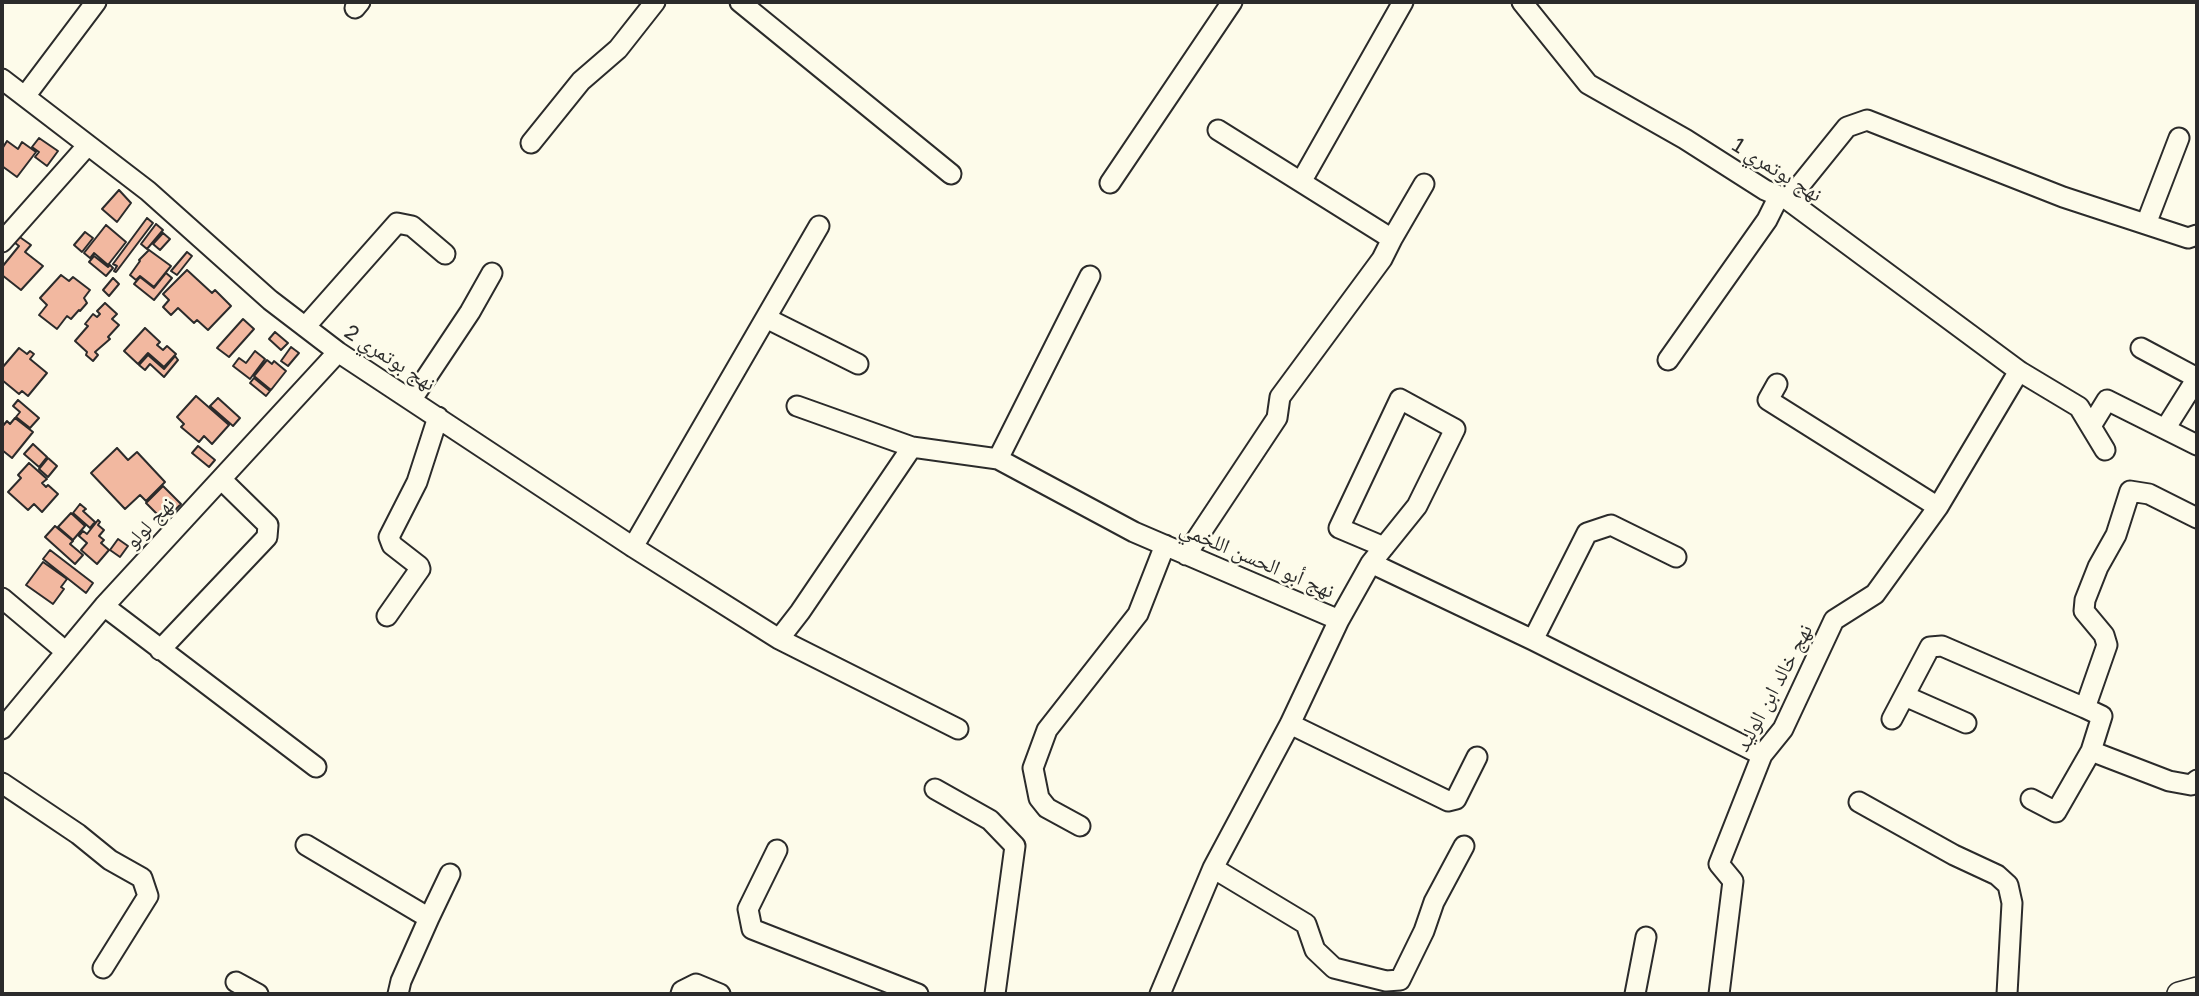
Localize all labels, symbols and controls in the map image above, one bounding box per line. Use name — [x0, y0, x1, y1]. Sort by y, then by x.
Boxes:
street label: نهج بوتمري 1 — [1727, 132, 1827, 208]
street label: نهج بوتمري 2 — [340, 319, 440, 397]
street label: نهج لولو — [120, 492, 180, 554]
street label: نهج أبو الحسن اللخمي — [1176, 516, 1338, 604]
street label: نهج خالد ابن الوليد — [1730, 620, 1818, 756]

